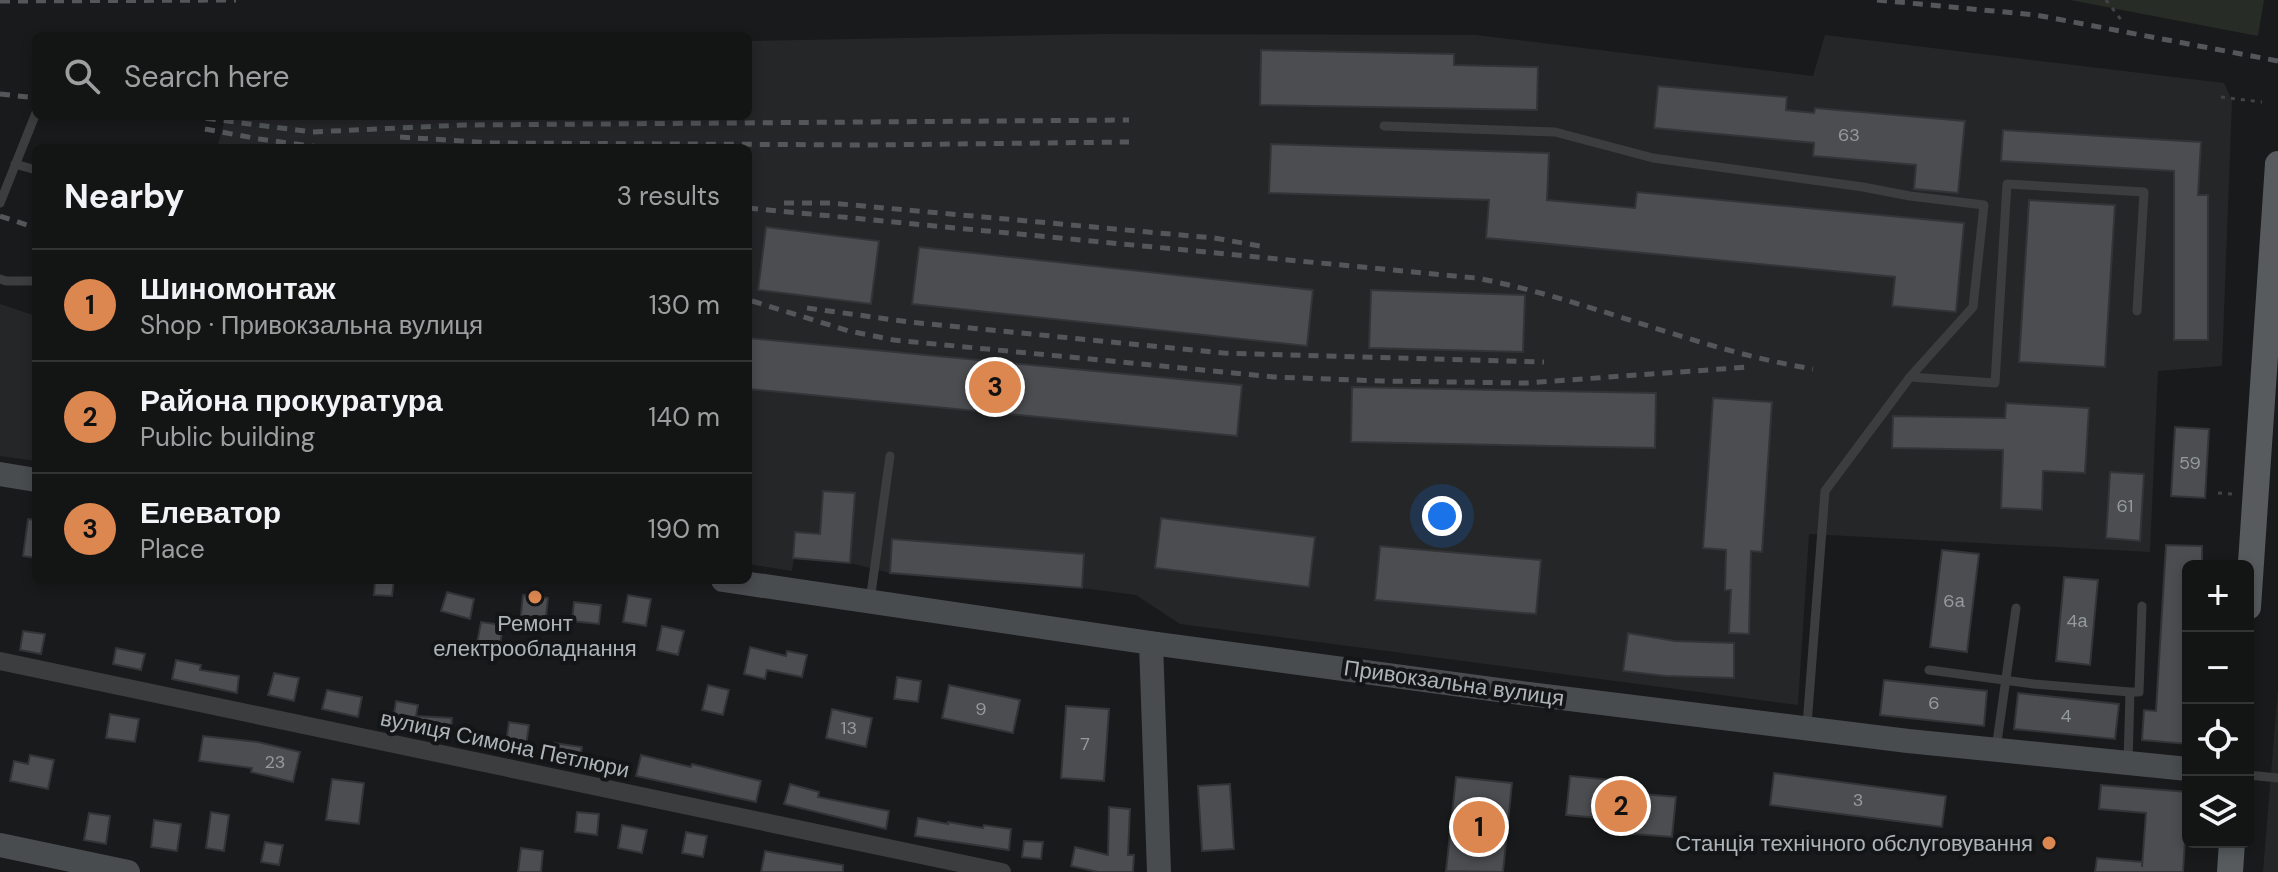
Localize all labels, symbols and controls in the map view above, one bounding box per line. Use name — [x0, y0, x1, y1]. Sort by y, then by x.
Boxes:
search box — [32, 32, 752, 120]
icon: search — [60, 54, 104, 98]
text: Search here — [124, 57, 290, 96]
house number: 63 — [1838, 123, 1860, 147]
text: Nearby — [64, 174, 184, 219]
text: 3 results — [617, 179, 720, 213]
text: Шиномонтаж — [140, 269, 336, 308]
text: 1 — [85, 288, 95, 322]
text: 130 m — [649, 288, 720, 322]
text: Shop · Привокзальна вулиця — [140, 308, 483, 342]
pin: 3 — [969, 357, 1021, 417]
text: Района прокуратура — [140, 381, 443, 420]
text: 2 — [82, 400, 98, 434]
text: 140 m — [648, 400, 720, 434]
text: Public building — [140, 420, 315, 454]
house number: 59 — [2179, 451, 2201, 475]
text: Елеватор — [140, 493, 281, 532]
house number: 61 — [2117, 494, 2133, 518]
your location — [1422, 496, 1462, 536]
text: 3 — [82, 512, 98, 546]
text: 190 m — [648, 512, 720, 546]
text: Place — [140, 532, 205, 566]
map controls — [2182, 560, 2254, 848]
button: + — [2182, 560, 2254, 632]
marker: Ремонт електрообладнання — [526, 588, 544, 606]
house number: 6а — [1943, 589, 1966, 613]
place label: Ремонт електрообладнання — [433, 609, 637, 663]
house number: 4а — [2067, 609, 2088, 633]
button: − — [2182, 632, 2254, 704]
street label: Привокзальна вулиця — [1342, 653, 1566, 713]
house number: 6 — [1928, 691, 1940, 715]
house number: 9 — [975, 697, 987, 721]
street label: вулиця Симона Петлюри — [378, 703, 632, 785]
house number: 4 — [2061, 704, 2072, 728]
button: locate — [2182, 704, 2254, 776]
house number: 13 — [841, 716, 857, 740]
house number: 7 — [1080, 732, 1090, 756]
house number: 23 — [264, 750, 286, 774]
pin: 2 — [1595, 776, 1647, 836]
button: layers — [2182, 776, 2254, 848]
house number: 3 — [1853, 788, 1863, 812]
pin: 1 — [1453, 797, 1505, 857]
place label: Станція технічного обслуговування — [1675, 829, 2033, 858]
marker: Станція технічного обслуговування — [2040, 834, 2058, 852]

